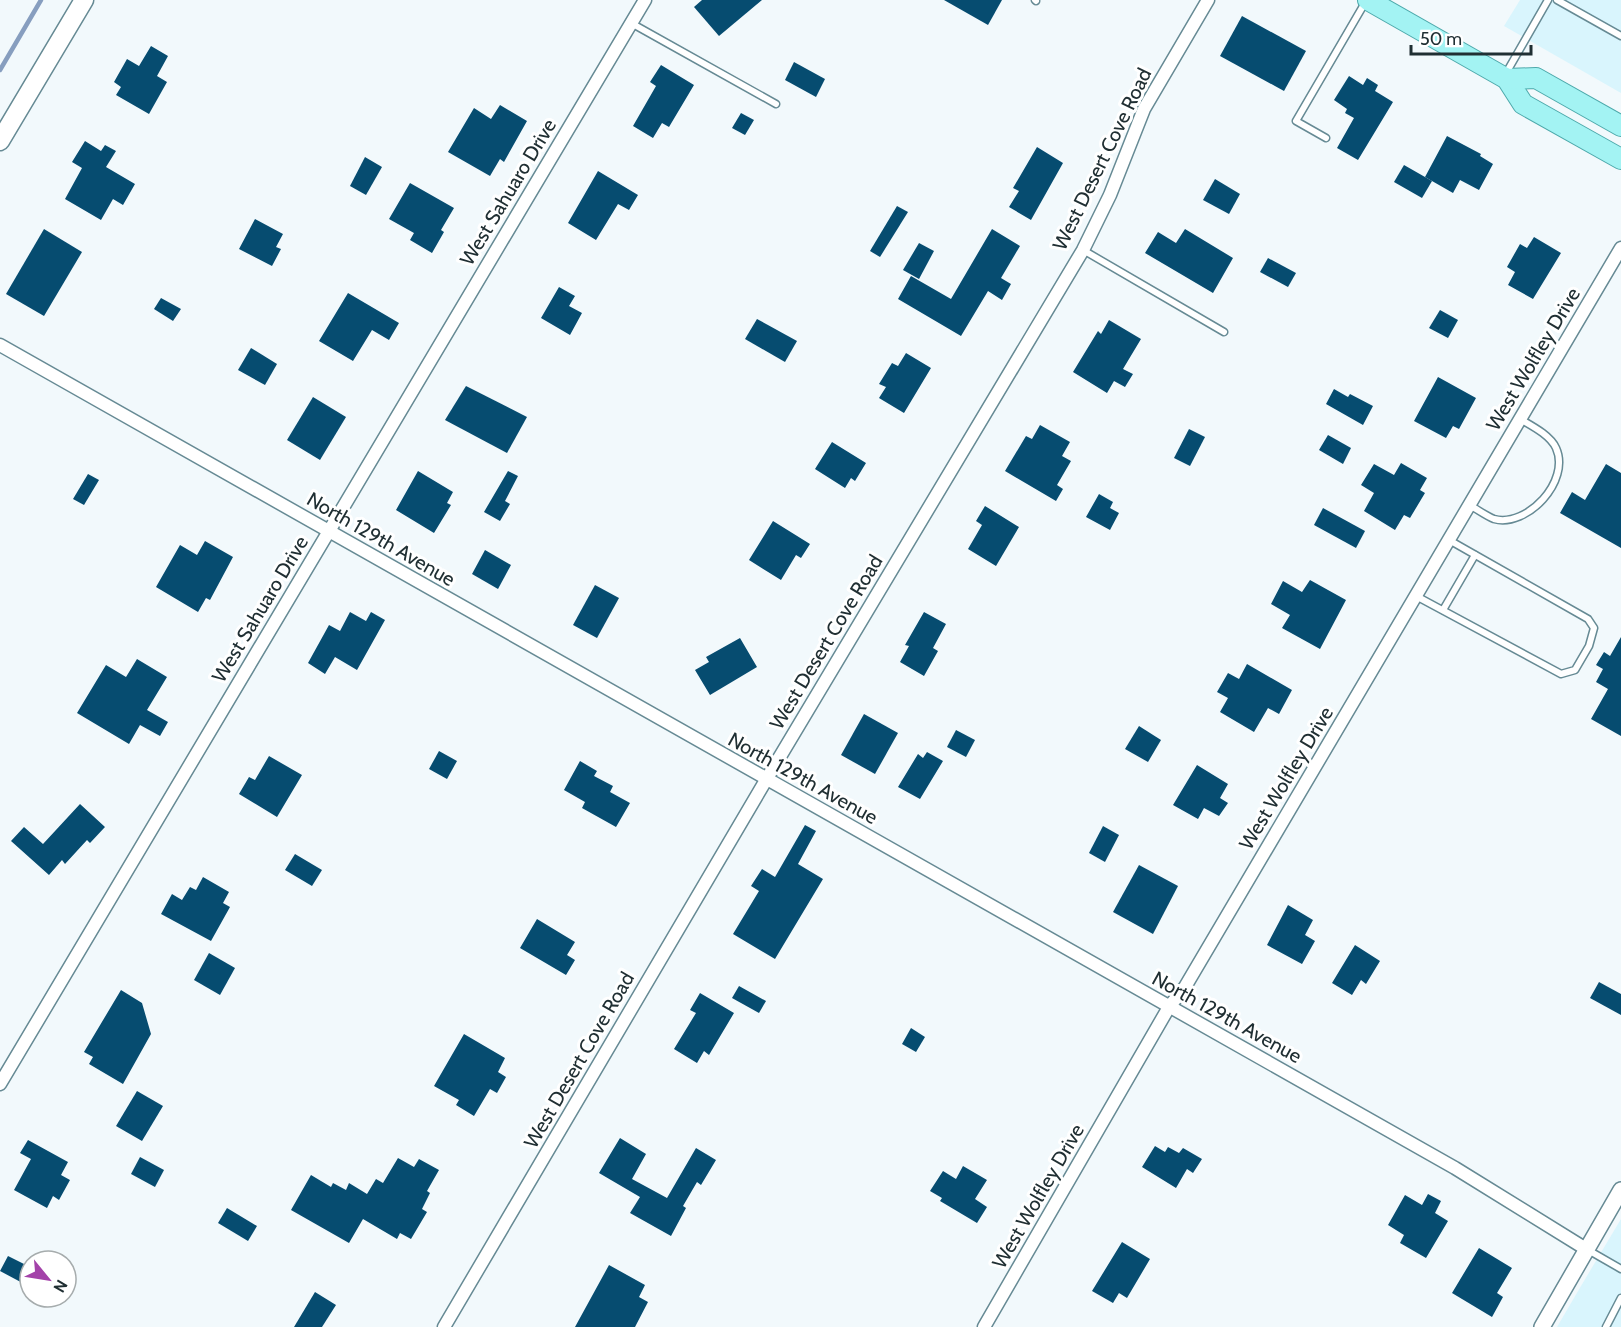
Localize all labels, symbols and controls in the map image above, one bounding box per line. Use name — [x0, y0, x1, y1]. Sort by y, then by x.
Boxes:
scale bar — [1411, 18, 1531, 56]
text: 50 m — [1420, 28, 1462, 50]
street label: West Desert Cove Road — [1048, 64, 1156, 254]
street label: West Sahuaro Drive — [455, 114, 561, 270]
street label: West Wolfley Drive — [1481, 283, 1585, 435]
street label: North 129th Avenue — [303, 487, 459, 591]
street label: West Sahuaro Drive — [207, 531, 313, 687]
street label: West Desert Cove Road — [764, 550, 888, 734]
street label: West Wolfley Drive — [1234, 702, 1338, 854]
street label: North 129th Avenue — [724, 727, 882, 829]
street label: North 129th Avenue — [1148, 966, 1306, 1068]
street label: West Desert Cove Road — [519, 968, 639, 1152]
street label: West Wolfley Drive — [987, 1120, 1089, 1272]
north arrow — [18, 1249, 78, 1309]
text: N — [50, 1277, 72, 1296]

